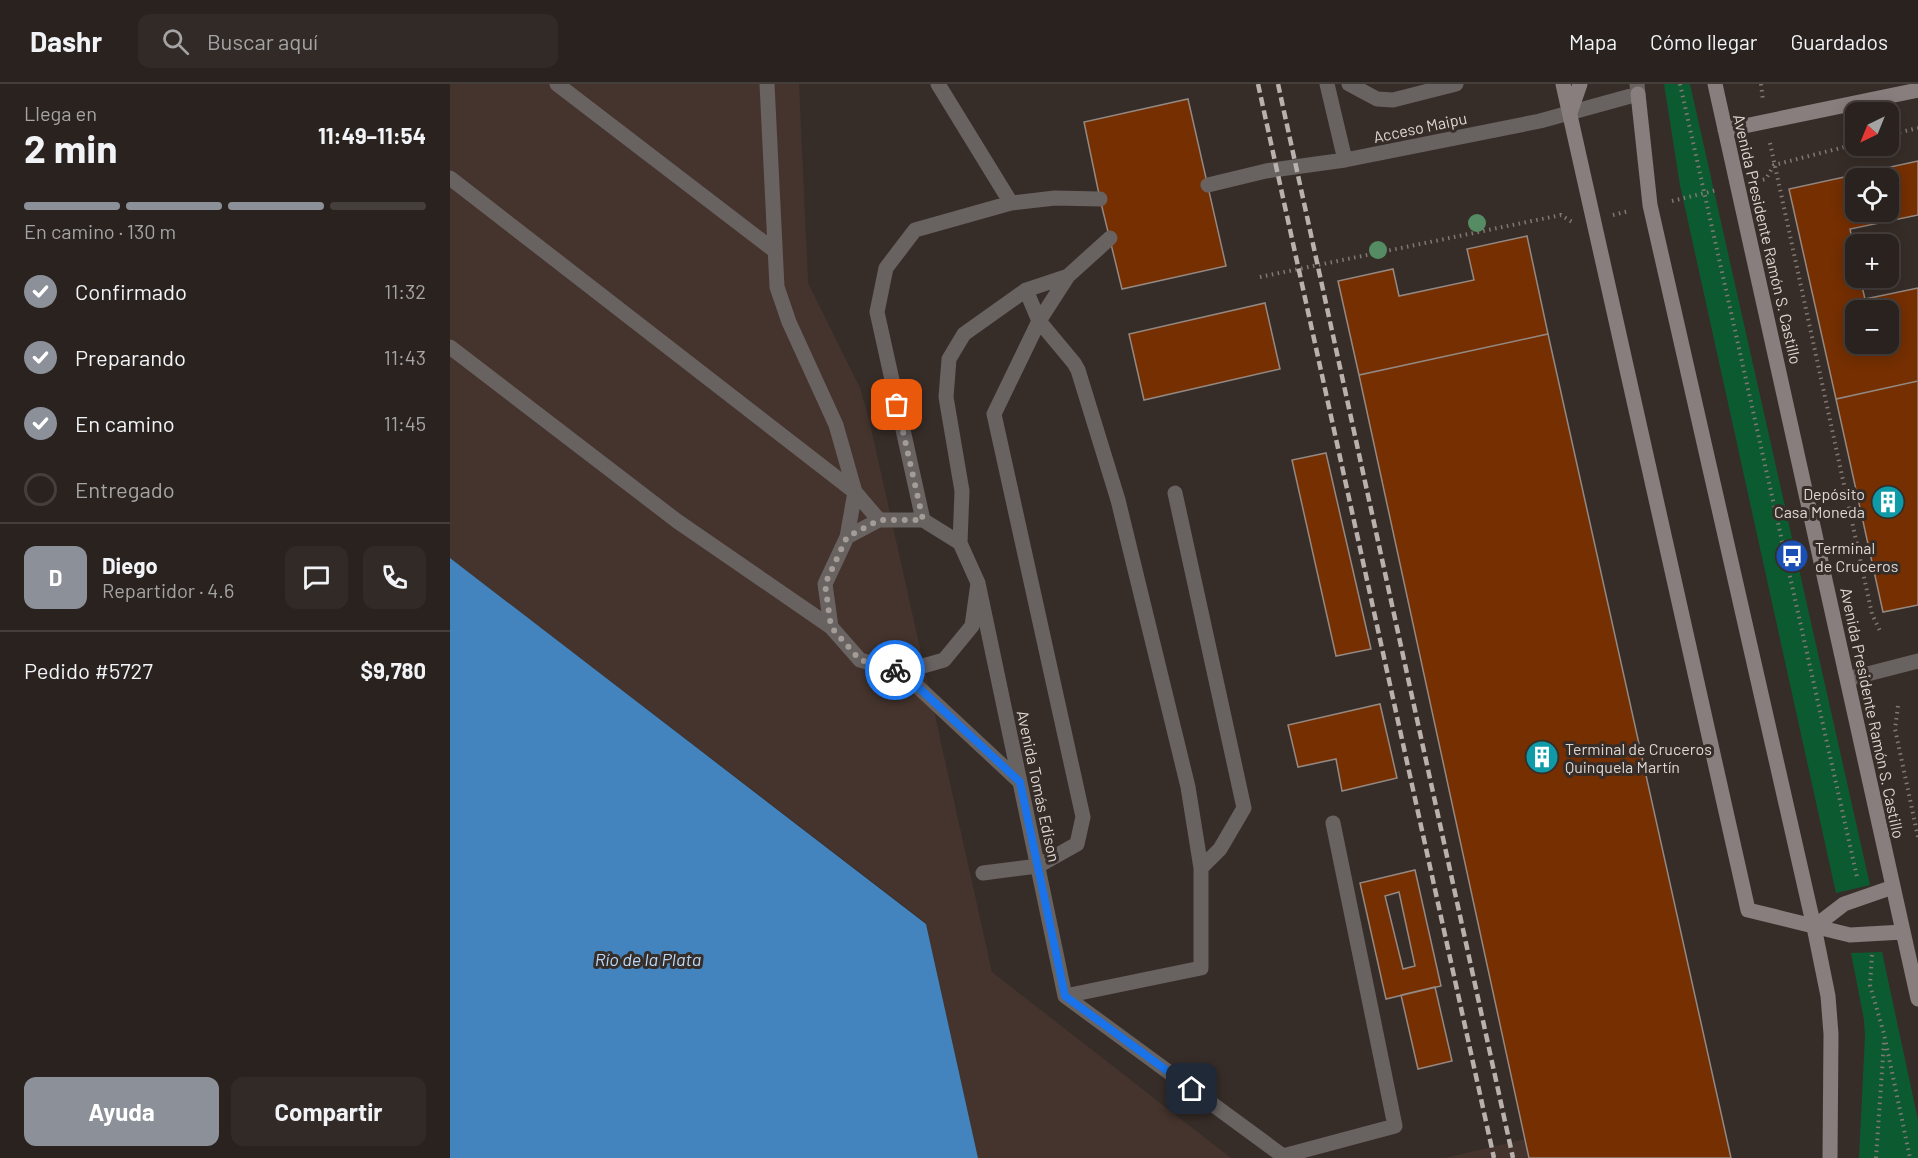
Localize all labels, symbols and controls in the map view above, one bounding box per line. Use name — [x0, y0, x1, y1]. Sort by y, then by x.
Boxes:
search box — [138, 14, 558, 68]
text: Dashr — [30, 24, 102, 58]
icon: search — [159, 25, 192, 58]
text: Buscar aquí — [207, 28, 318, 54]
text: Mapa — [1569, 29, 1617, 54]
text: Cómo llegar — [1650, 29, 1757, 54]
text: Guardados — [1790, 29, 1888, 54]
text: Llega en — [24, 101, 97, 125]
north arrow — [1845, 102, 1899, 156]
map controls — [1845, 102, 1899, 354]
street label: Acceso Maipu — [1371, 108, 1469, 146]
street label: Avenida Presidente Ramón S. Castillo — [1730, 112, 1806, 366]
text: 11:49–11:54 — [318, 122, 426, 148]
text: 2 min — [24, 124, 117, 171]
button: locate — [1845, 168, 1899, 222]
text: En camino · 130 m — [24, 219, 176, 243]
button: + — [1845, 234, 1899, 288]
icon: check — [24, 275, 57, 308]
text: Confirmado — [75, 278, 187, 304]
text: 11:32 — [384, 279, 426, 303]
button: − — [1845, 300, 1899, 354]
icon: check — [24, 341, 57, 374]
text: Preparando — [75, 344, 186, 370]
text: 11:43 — [384, 345, 426, 369]
pin — [871, 379, 922, 430]
icon: bag — [880, 388, 913, 421]
icon: check — [24, 407, 57, 440]
text: En camino — [75, 410, 175, 436]
text: 11:45 — [384, 411, 426, 435]
text: Entregado — [75, 476, 175, 502]
place label: Depósito Casa Moneda — [1774, 484, 1865, 521]
building icon: Depósito Casa Moneda — [1870, 484, 1906, 520]
bus stop icon: Terminal de Cruceros — [1774, 538, 1810, 574]
place label: Terminal de Cruceros — [1815, 538, 1899, 575]
button: chat — [285, 546, 348, 609]
button: phone — [363, 546, 426, 609]
text: Diego — [102, 552, 158, 578]
text: D — [49, 564, 62, 590]
text: Repartidor · 4.6 — [102, 578, 234, 602]
street label: Avenida Presidente Ramón S. Castillo — [1837, 586, 1909, 840]
courier — [865, 640, 925, 700]
icon: bike — [879, 654, 912, 687]
text: Pedido #5727 — [24, 657, 153, 683]
text: $9,780 — [361, 657, 426, 683]
street label: Avenida Tomás Edison — [1014, 708, 1064, 864]
building icon: Terminal de Cruceros Quinquela Martín — [1524, 739, 1560, 775]
place label: Terminal de Cruceros Quinquela Martín — [1565, 739, 1712, 776]
water label: Río de la Plata — [595, 948, 701, 970]
pin — [1166, 1063, 1217, 1114]
icon: home — [1175, 1072, 1208, 1105]
button: Ayuda — [24, 1077, 219, 1146]
button: Compartir — [231, 1077, 426, 1146]

